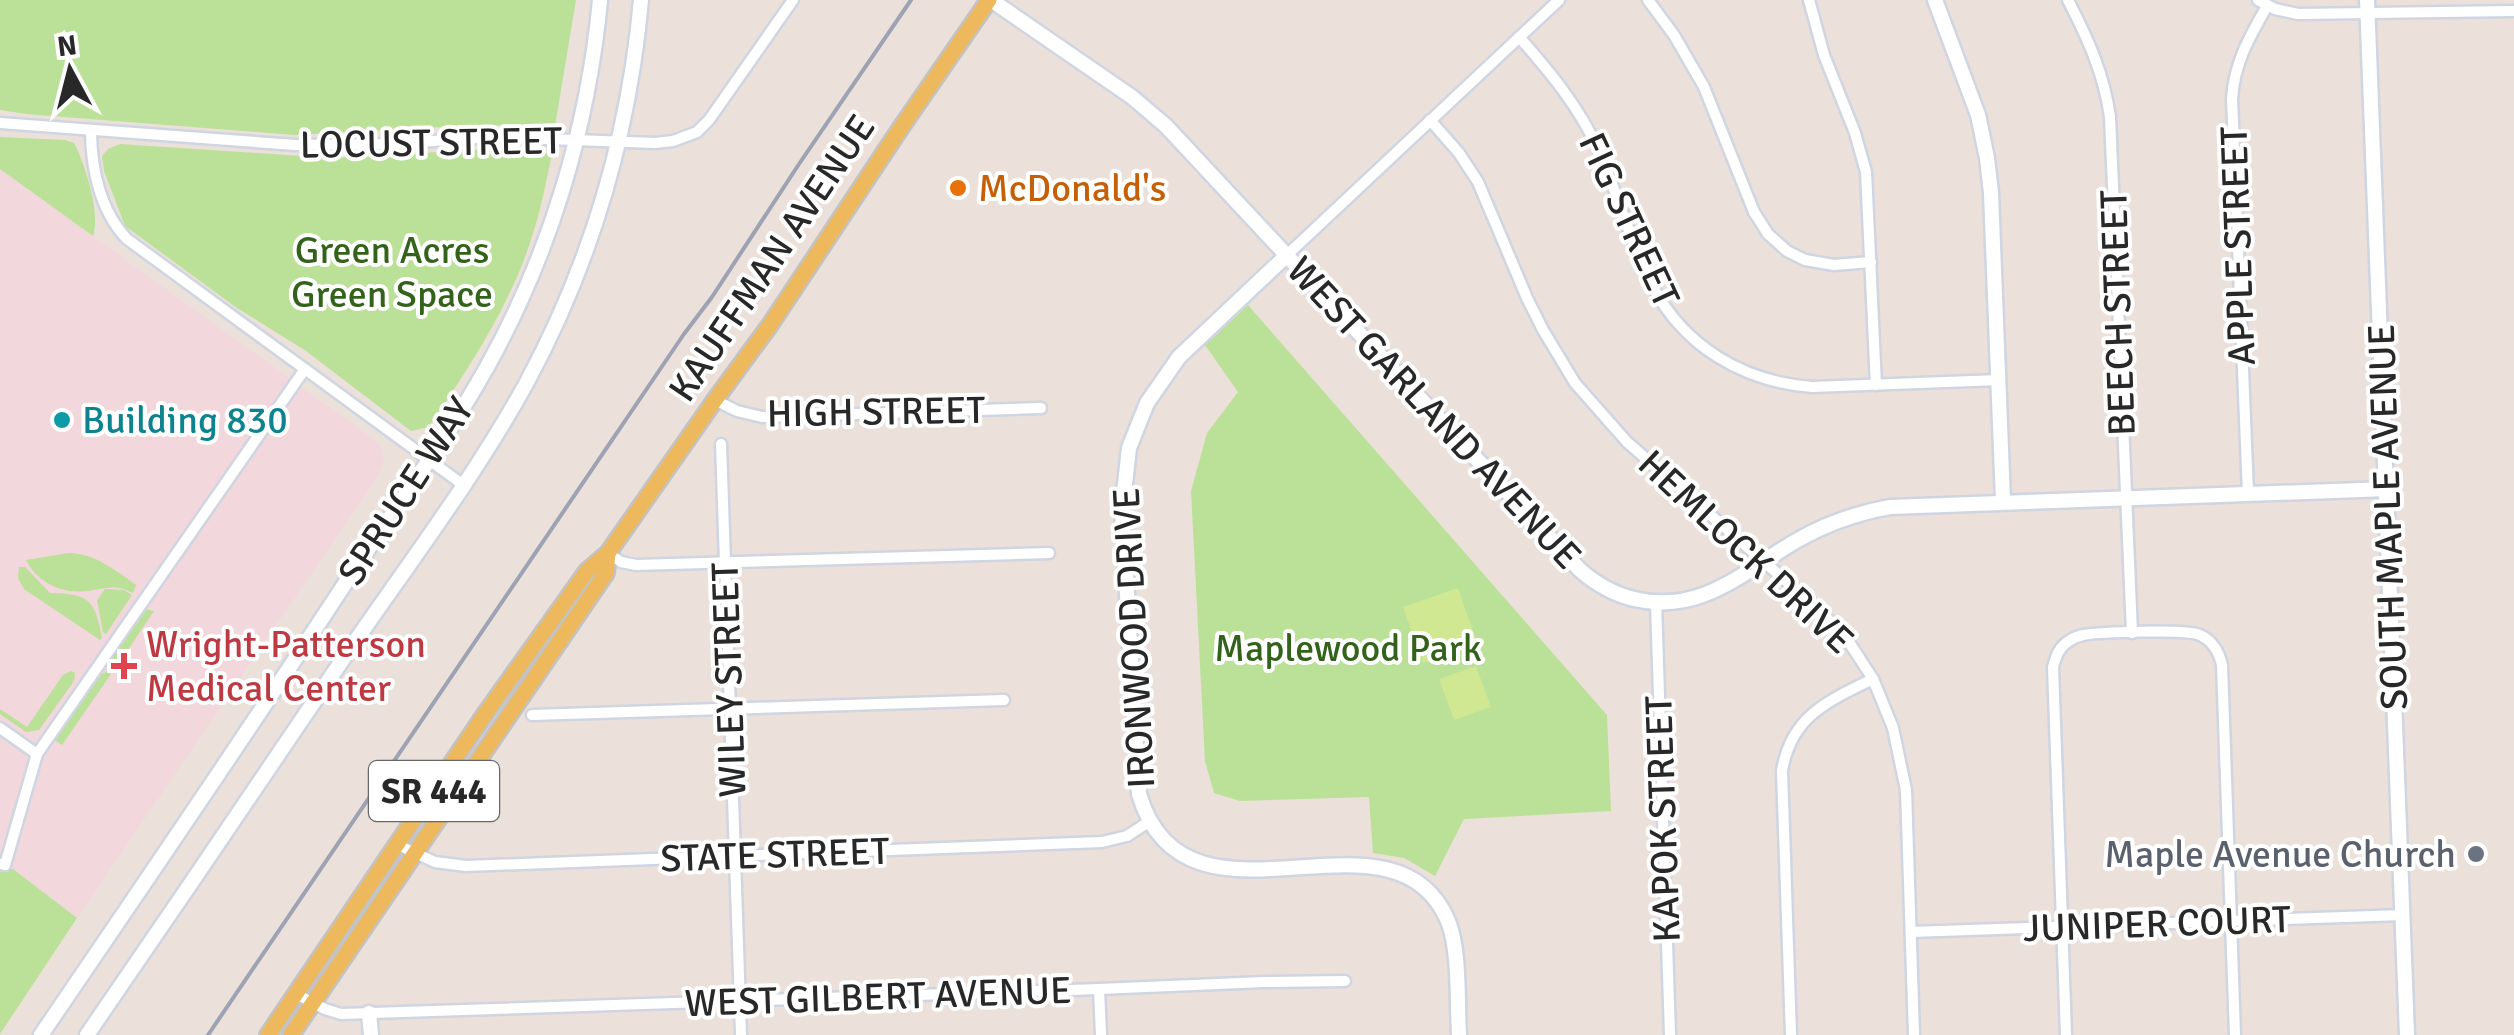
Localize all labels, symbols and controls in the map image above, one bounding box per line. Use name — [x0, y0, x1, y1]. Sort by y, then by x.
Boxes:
north arrow — [20, 20, 120, 120]
text: N — [55, 28, 79, 64]
street label: KAUFFMAN AVENUE — [659, 106, 885, 410]
street label: LOCUST STREET — [299, 117, 563, 169]
street label: FIG STREET — [1568, 125, 1690, 315]
street label: APPLE STREET — [2210, 125, 2266, 366]
place label: McDonald's — [978, 165, 1166, 212]
marker: McDonald's — [947, 177, 969, 199]
street label: BEECH STREET — [2090, 189, 2146, 437]
park label: Green Acres Green Space — [291, 227, 493, 318]
street label: WEST GARLAND AVENUE — [1277, 247, 1591, 579]
street label: SOUTH MAPLE AVENUE — [2358, 323, 2418, 711]
street label: HIGH STREET — [766, 387, 986, 437]
street label: SPRUCE WAY — [328, 388, 484, 594]
place label: Building 830 — [82, 397, 288, 444]
marker: Building 830 — [51, 409, 73, 431]
street label: HEMLOCK DRIVE — [1628, 440, 1864, 664]
street label: IRONWOOD DRIVE — [1103, 486, 1165, 790]
street label: WILEY STREET — [701, 561, 757, 798]
place label: Wright-Patterson Medical Center — [146, 621, 426, 712]
park label: Maplewood Park — [1214, 625, 1482, 672]
marker: Wright-Patterson Medical Center — [111, 653, 137, 679]
street label: KAPOK STREET — [1635, 695, 1691, 943]
road number: SR 444 — [369, 761, 499, 821]
street label: STATE STREET — [660, 828, 891, 882]
place label: Maple Avenue Church — [2104, 831, 2456, 878]
marker: Maple Avenue Church — [2465, 843, 2487, 865]
street label: JUNIPER COURT — [2022, 896, 2292, 952]
street label: WEST GILBERT AVENUE — [684, 967, 1072, 1027]

